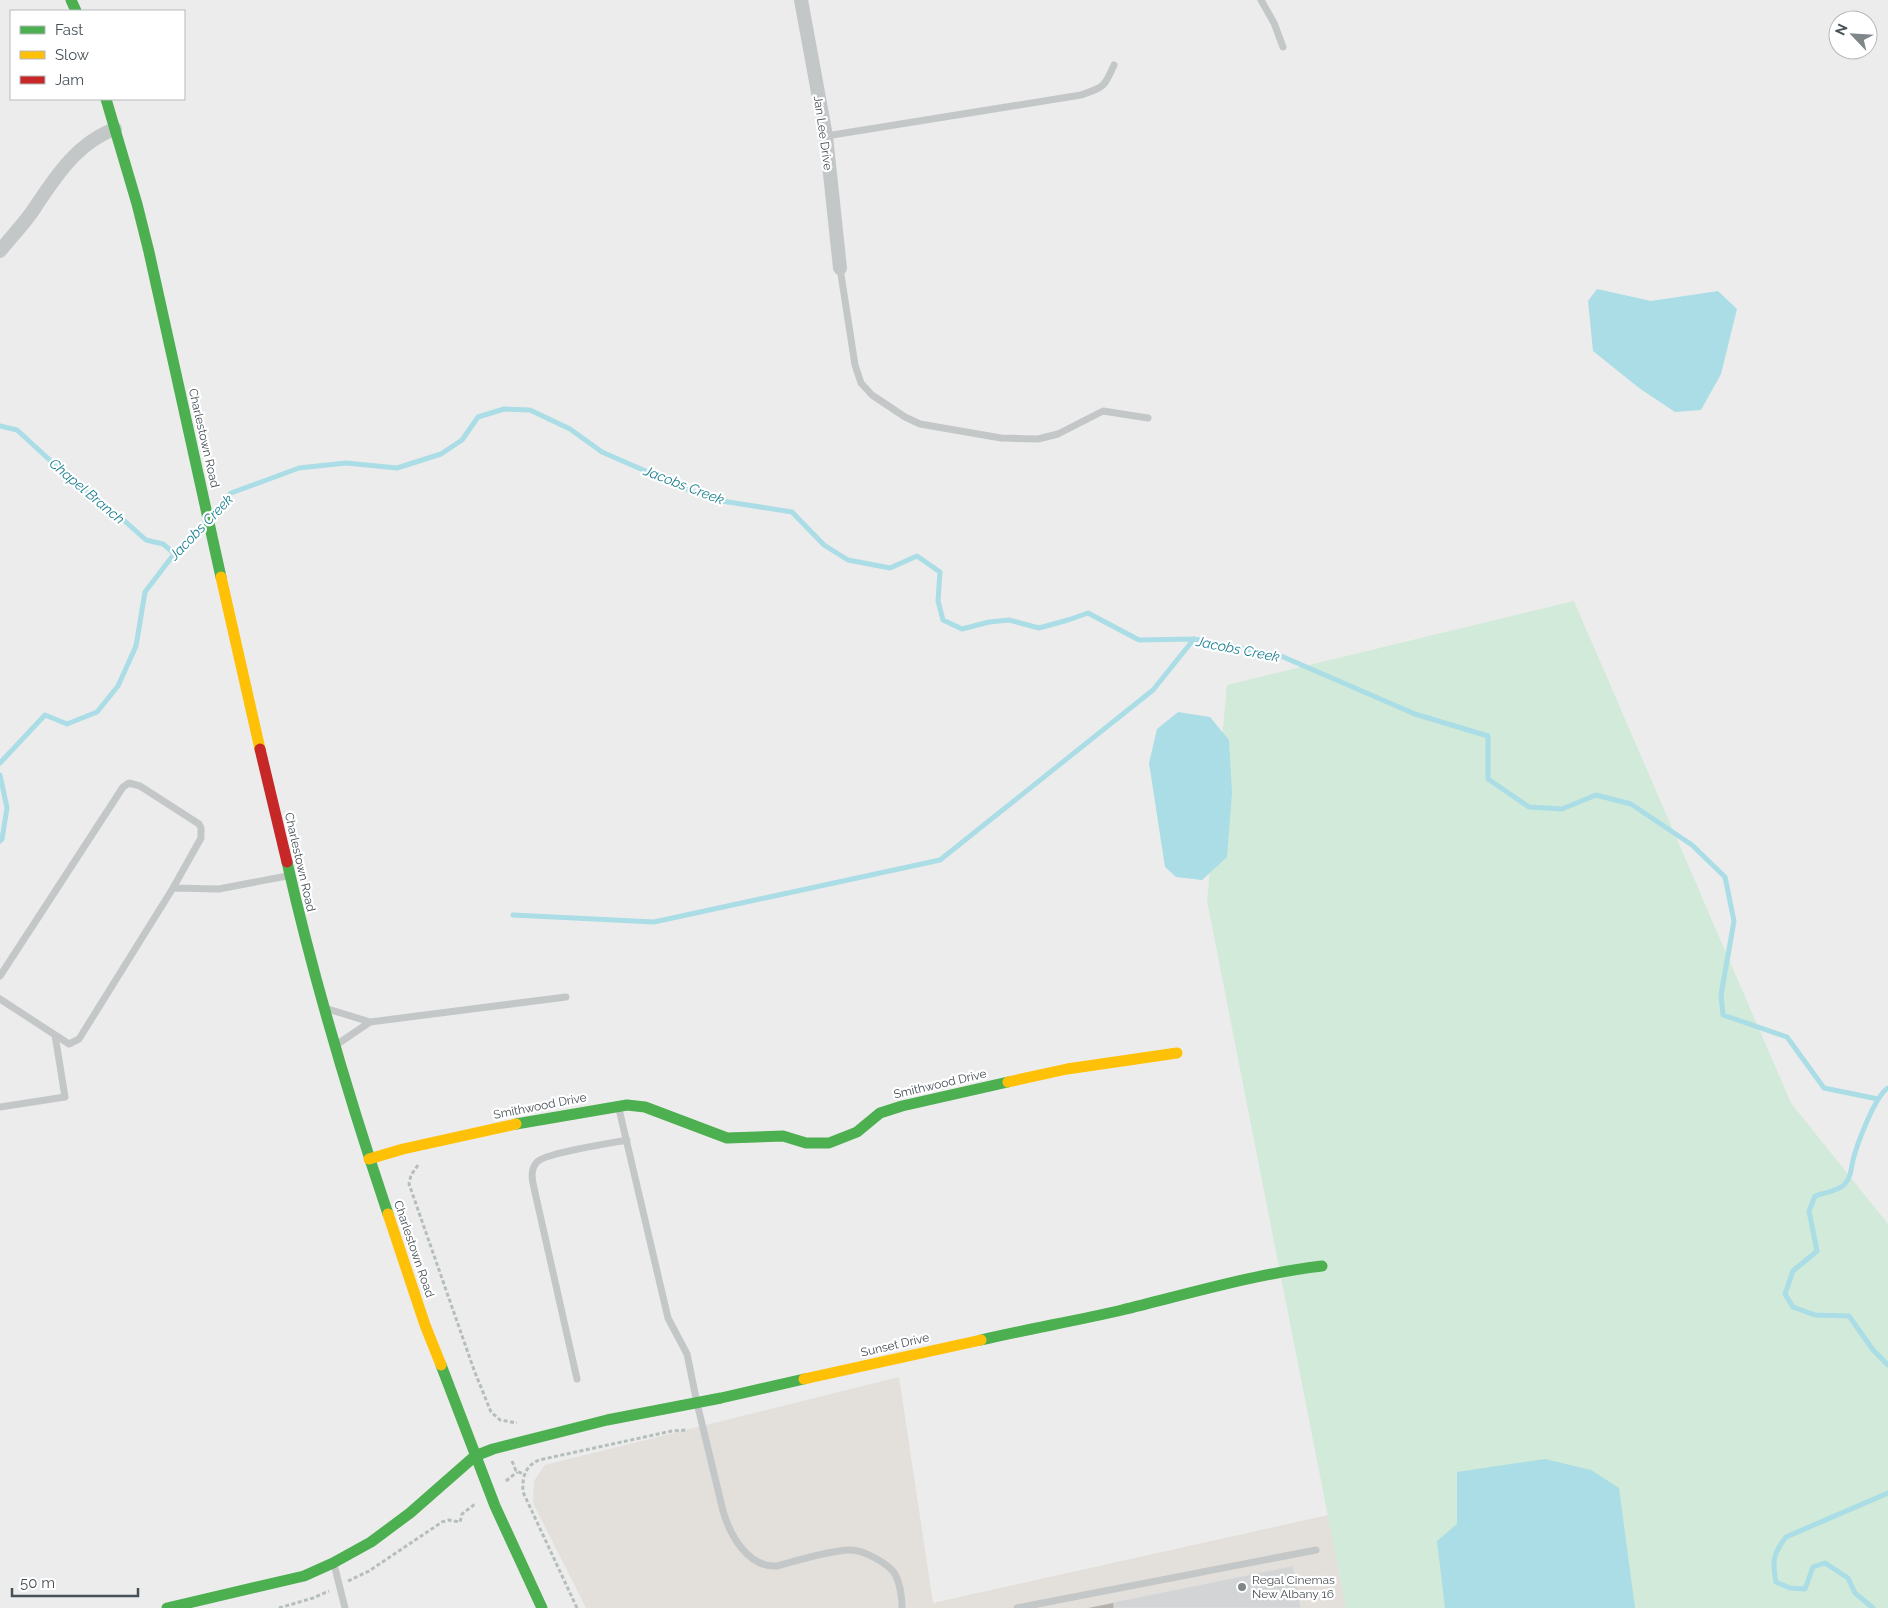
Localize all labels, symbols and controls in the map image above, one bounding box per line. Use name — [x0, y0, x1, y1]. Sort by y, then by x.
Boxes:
legend — [10, 10, 185, 100]
north arrow — [1828, 10, 1878, 60]
text: Fast — [55, 21, 83, 39]
text: N — [1832, 21, 1851, 38]
text: Slow — [55, 46, 89, 64]
text: Jam — [55, 71, 84, 89]
street label: Jan Lee Drive — [811, 95, 835, 171]
street label: Charlestown Road — [186, 387, 222, 489]
water label: Chapel Branch — [46, 455, 128, 527]
water label: Jacobs Creek — [641, 462, 727, 508]
water label: Jacobs Creek — [165, 491, 237, 564]
water label: Jacobs Creek — [1194, 633, 1282, 665]
street label: Charlestown Road — [282, 811, 318, 913]
street label: Smithwood Drive — [892, 1067, 988, 1101]
street label: Smithwood Drive — [492, 1090, 588, 1122]
street label: Charlestown Road — [391, 1199, 437, 1299]
street label: Sunset Drive — [859, 1330, 931, 1360]
scale bar — [12, 1566, 139, 1598]
place label: Regal Cinemas New Albany 16 — [1252, 1573, 1335, 1601]
text: 50 m — [20, 1574, 55, 1592]
marker: Regal Cinemas New Albany 16 — [1236, 1581, 1248, 1593]

